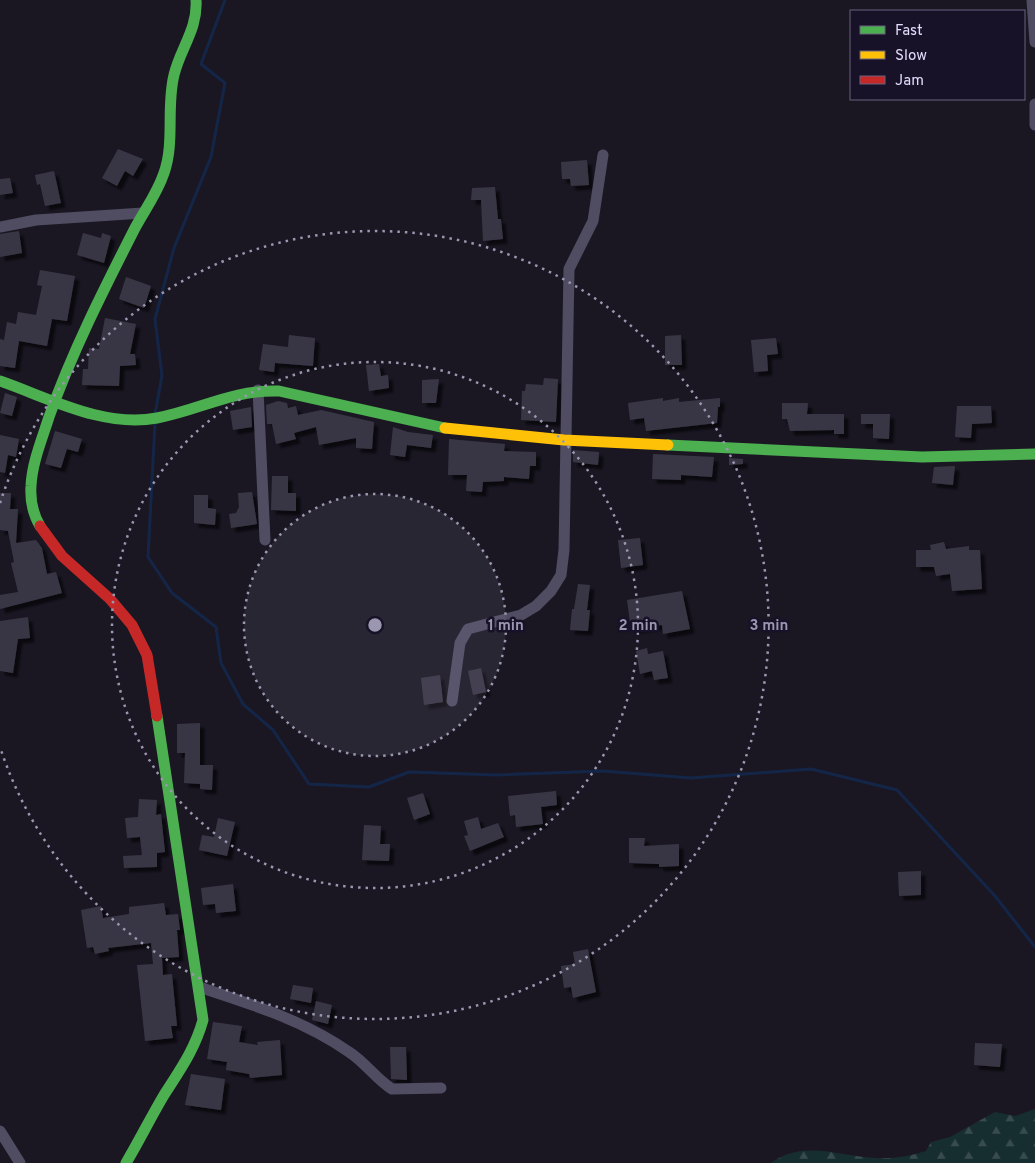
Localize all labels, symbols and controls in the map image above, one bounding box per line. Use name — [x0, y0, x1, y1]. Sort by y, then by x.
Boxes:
legend — [850, 10, 1025, 100]
text: Fast — [895, 22, 923, 41]
text: Slow — [895, 47, 927, 66]
text: Jam — [895, 72, 924, 91]
centre of rings — [366, 616, 384, 634]
text: 1 min — [488, 617, 524, 636]
text: 2 min — [618, 617, 658, 636]
text: 3 min — [749, 617, 789, 636]

